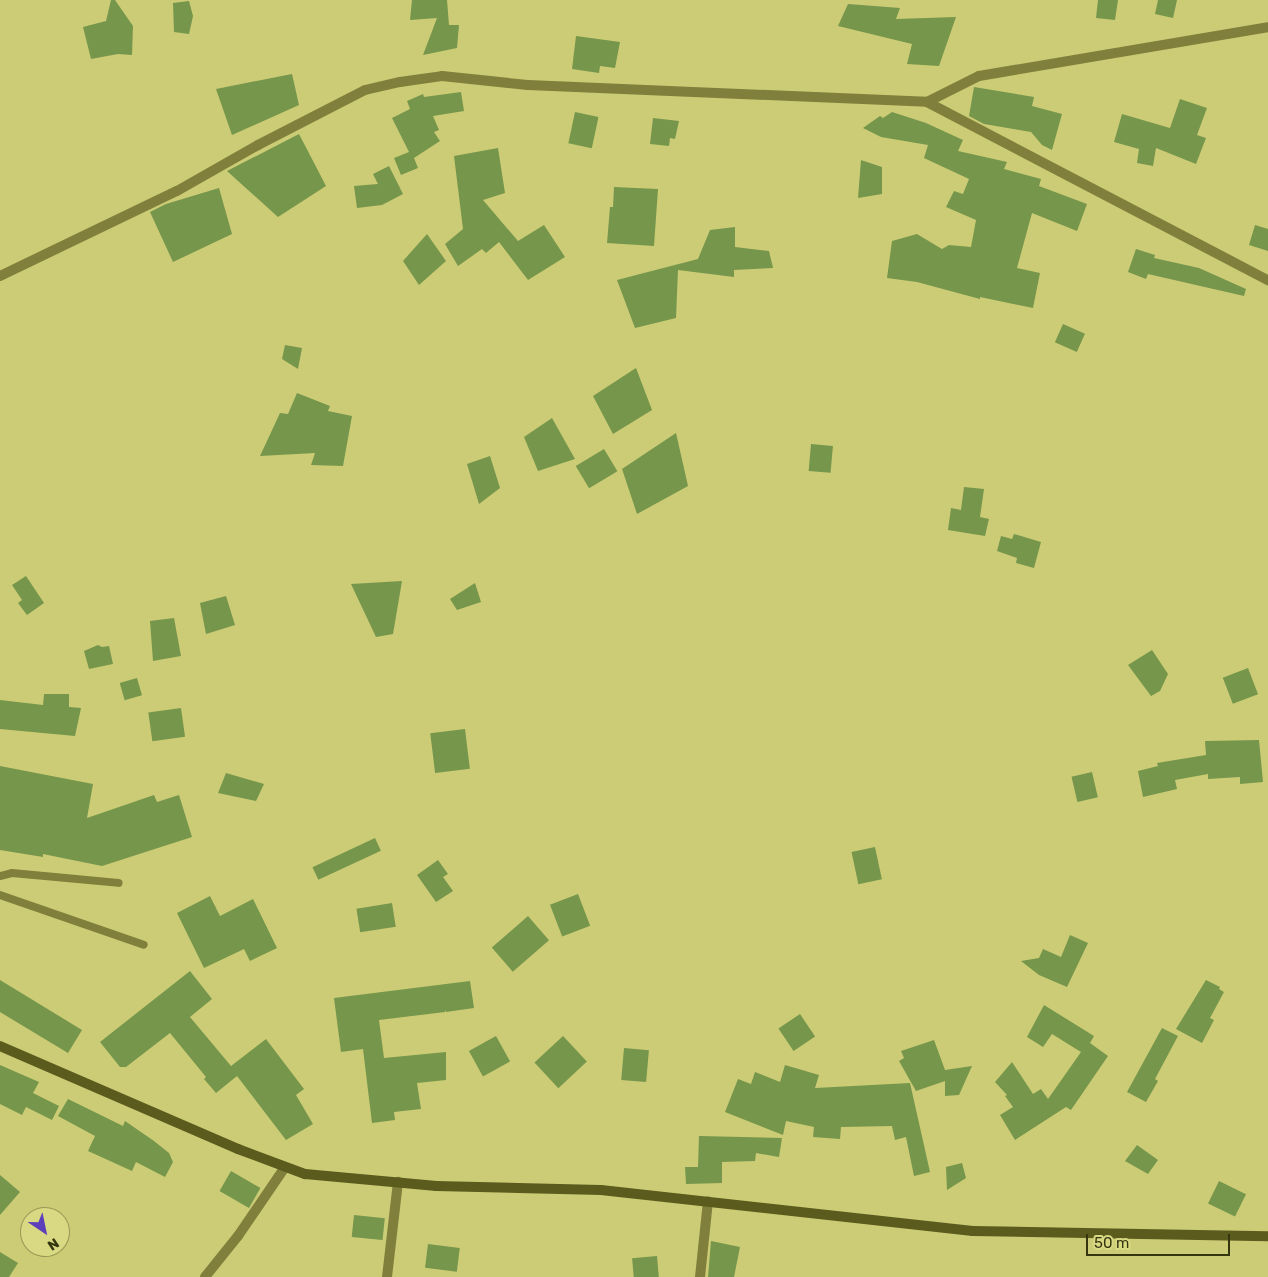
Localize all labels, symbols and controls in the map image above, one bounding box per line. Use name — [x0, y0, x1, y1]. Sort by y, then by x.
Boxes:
north arrow — [20, 1207, 70, 1257]
scale bar — [1088, 1224, 1232, 1256]
text: N — [44, 1234, 62, 1254]
text: 50 m — [1094, 1234, 1129, 1252]

